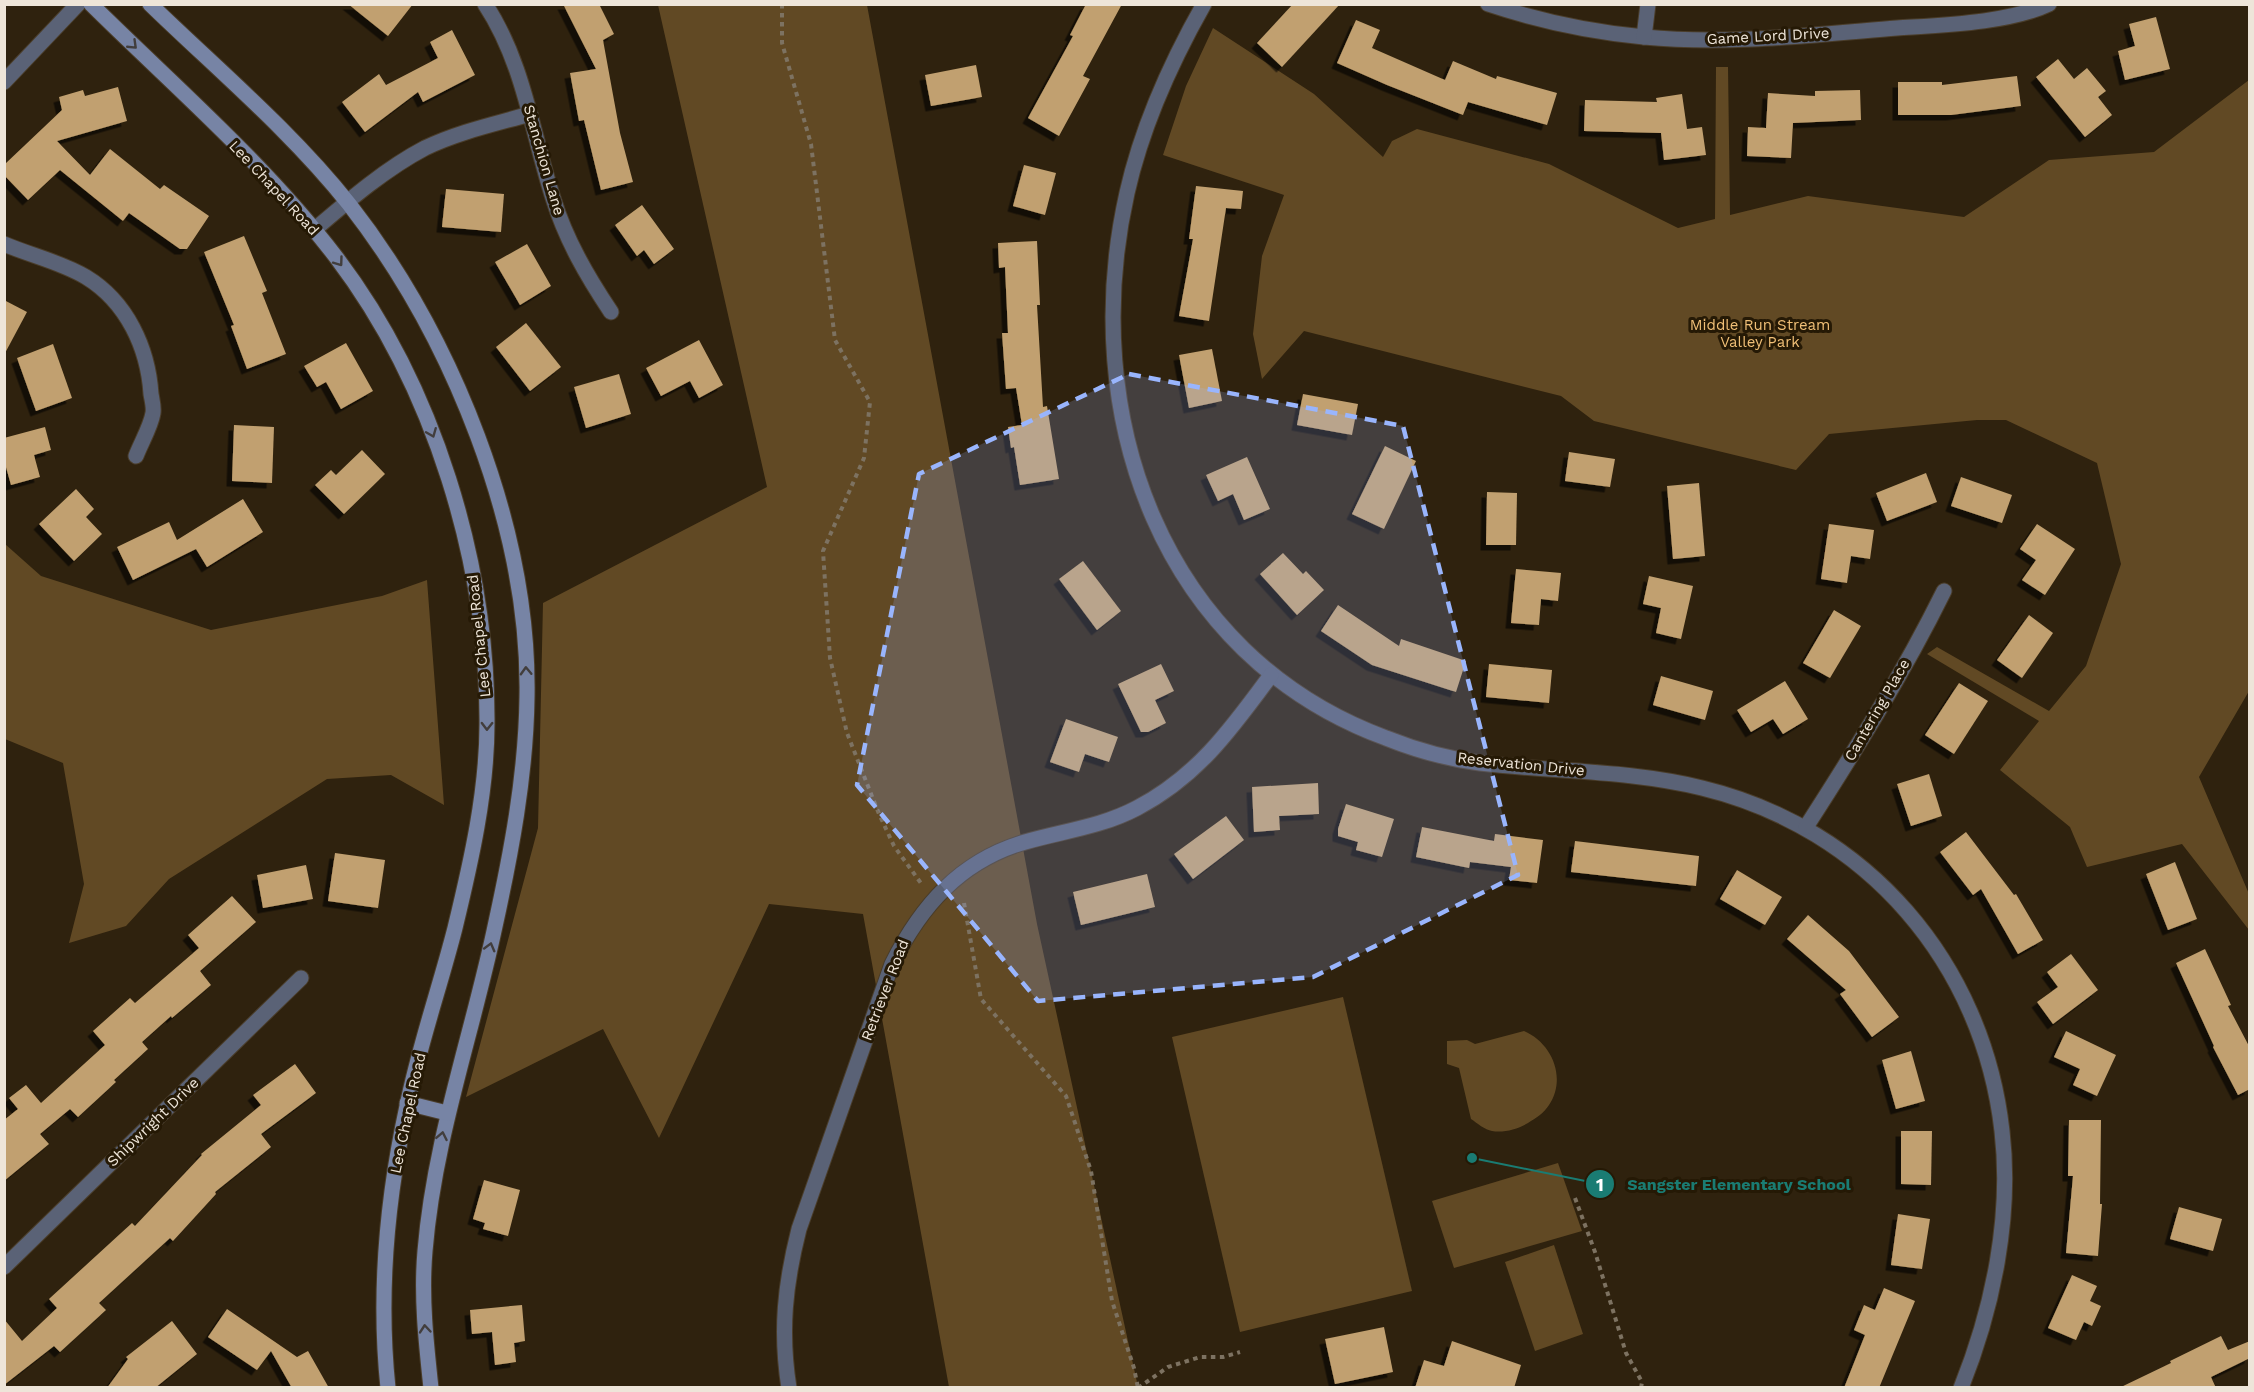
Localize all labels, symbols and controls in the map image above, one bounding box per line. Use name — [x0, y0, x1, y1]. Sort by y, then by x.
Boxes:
street label: Game Lord Drive — [1706, 24, 1830, 48]
one-way arrow — [125, 38, 136, 49]
street label: Stanchion Lane — [520, 103, 568, 217]
street label: Lee Chapel Road — [225, 137, 323, 239]
one-way arrow — [332, 256, 343, 267]
park label: Middle Run Stream Valley Park — [1690, 316, 1830, 351]
one-way arrow — [425, 427, 437, 438]
street label: Lee Chapel Road — [464, 574, 494, 698]
street label: Cantering Place — [1841, 656, 1913, 764]
one-way arrow — [520, 667, 533, 676]
one-way arrow — [481, 722, 493, 731]
street label: Reservation Drive — [1456, 748, 1586, 780]
street label: Retriever Road — [857, 937, 913, 1043]
one-way arrow — [483, 942, 496, 952]
street label: Lee Chapel Road — [386, 1051, 430, 1175]
street label: Shipwright Drive — [103, 1074, 203, 1170]
one-way arrow — [435, 1131, 448, 1141]
callout: Sangster Elementary School — [1585, 1167, 1863, 1201]
text: 1 — [1596, 1174, 1604, 1195]
text: Sangster Elementary School — [1627, 1175, 1851, 1194]
one-way arrow — [419, 1325, 432, 1334]

